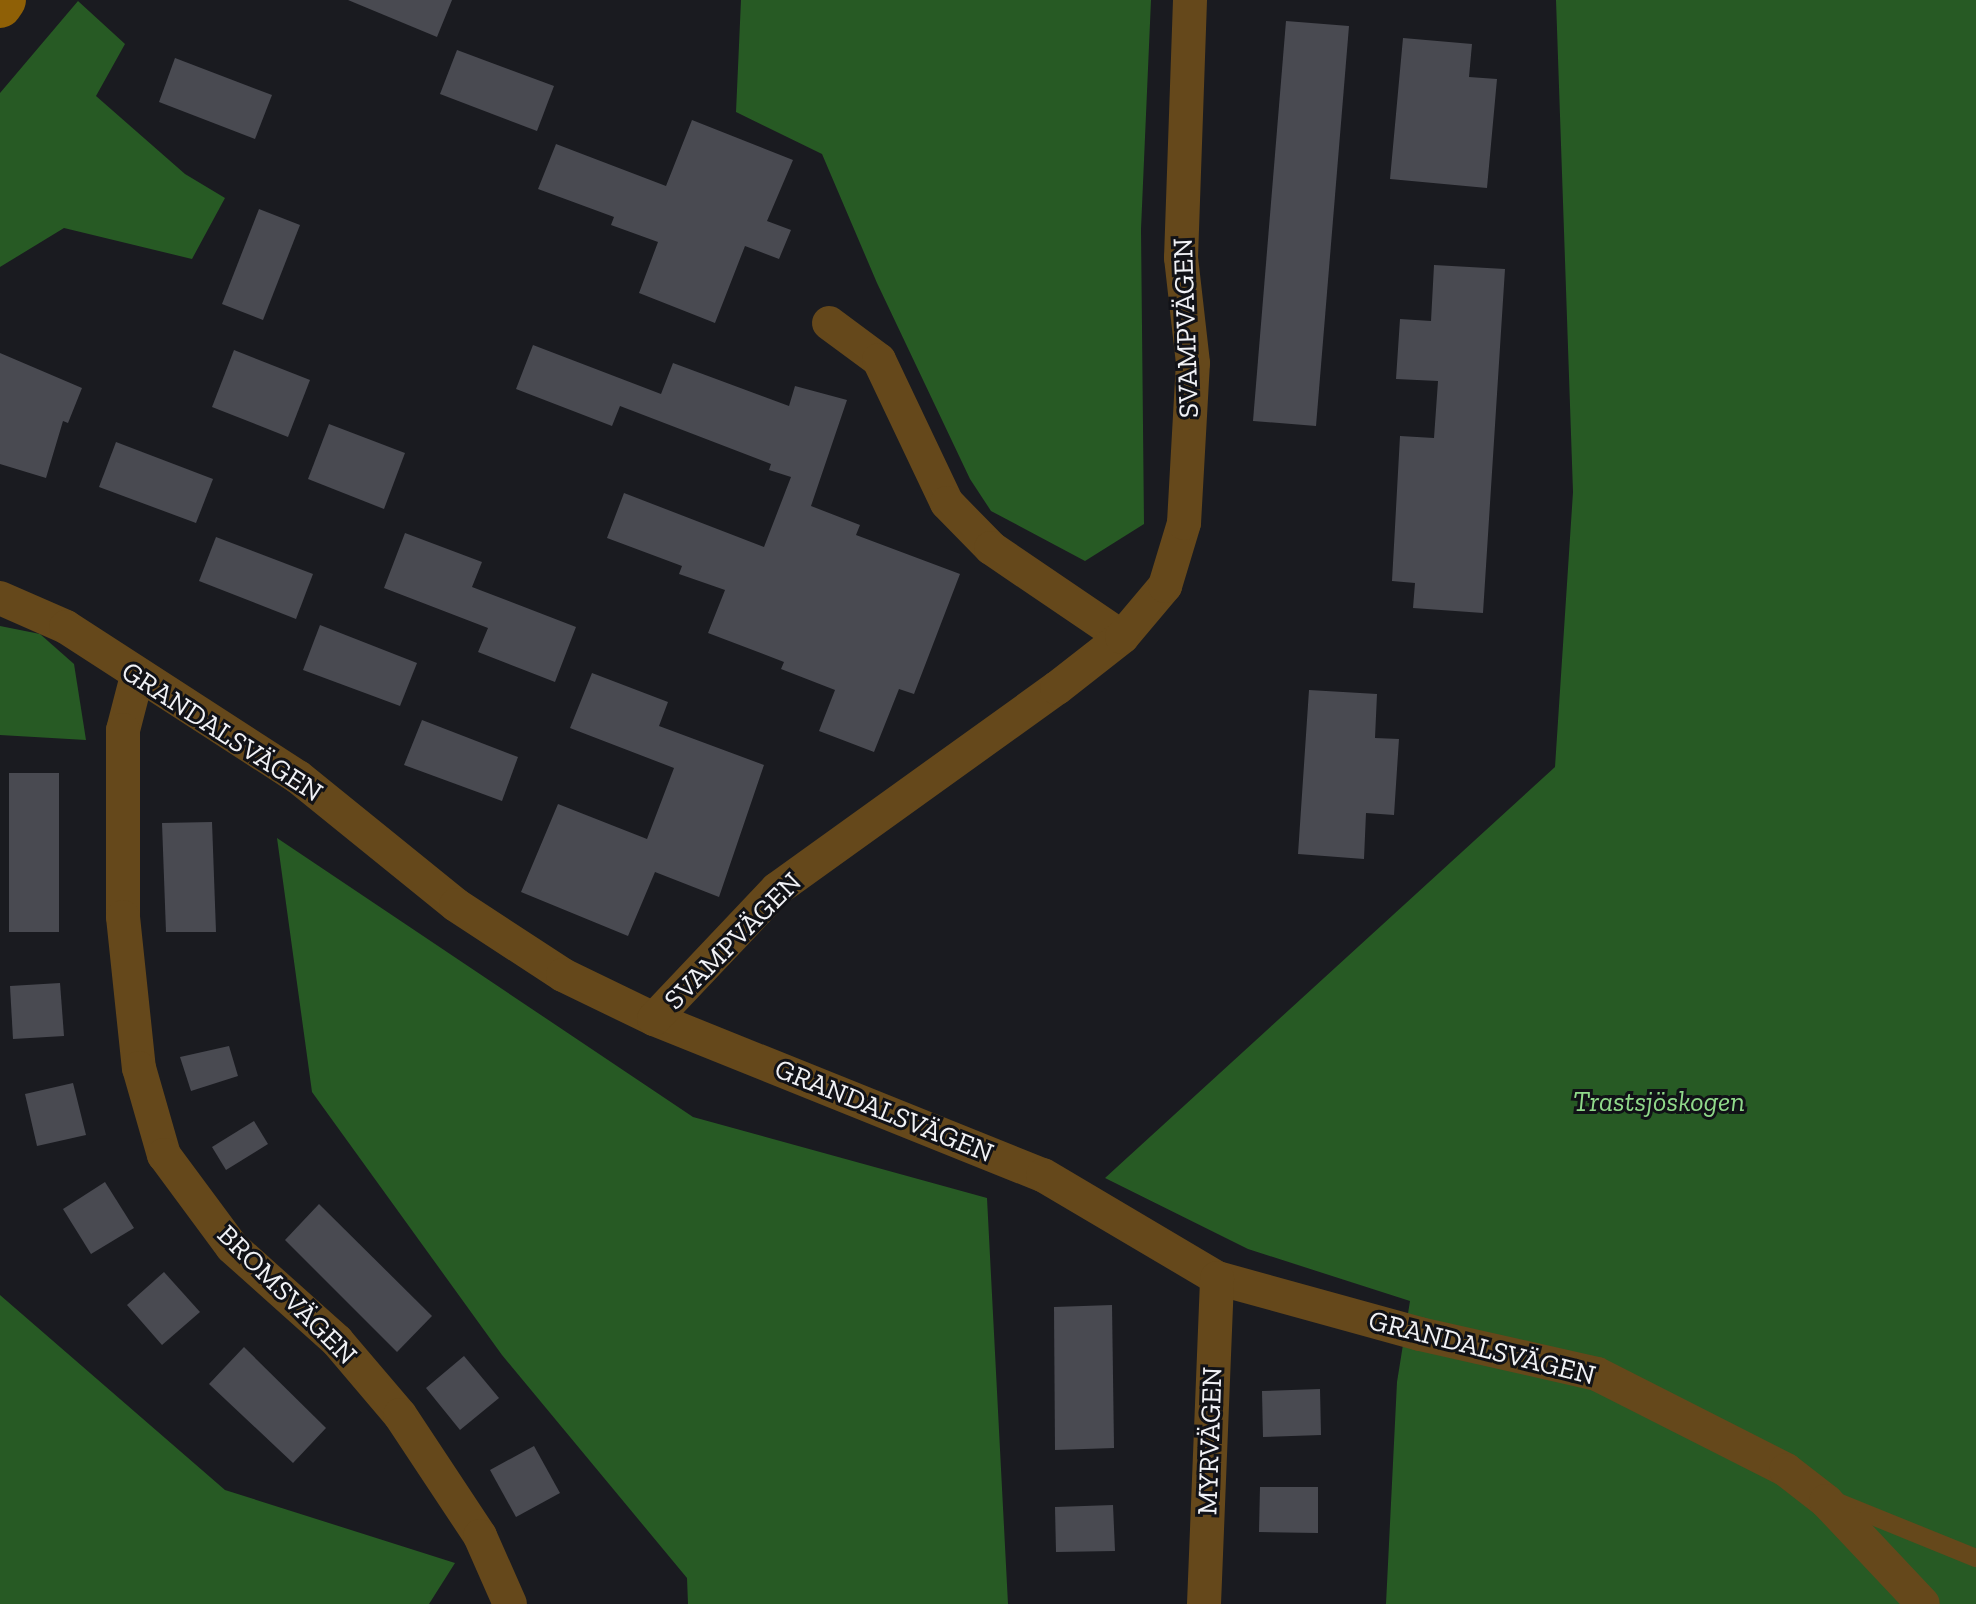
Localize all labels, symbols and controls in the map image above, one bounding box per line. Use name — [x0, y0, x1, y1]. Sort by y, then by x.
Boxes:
street label: SVAMPVÄGEN — [1166, 237, 1206, 419]
street label: GRANDALSVÄGEN — [115, 655, 329, 809]
street label: SVAMPVÄGEN — [657, 865, 809, 1017]
street label: GRANDALSVÄGEN — [770, 1052, 998, 1170]
park label: Trastsjöskogen — [1573, 1085, 1745, 1119]
street label: BROMSVÄGEN — [210, 1218, 364, 1372]
street label: GRANDALSVÄGEN — [1365, 1304, 1599, 1392]
street label: MYRVÄGEN — [1191, 1366, 1229, 1516]

